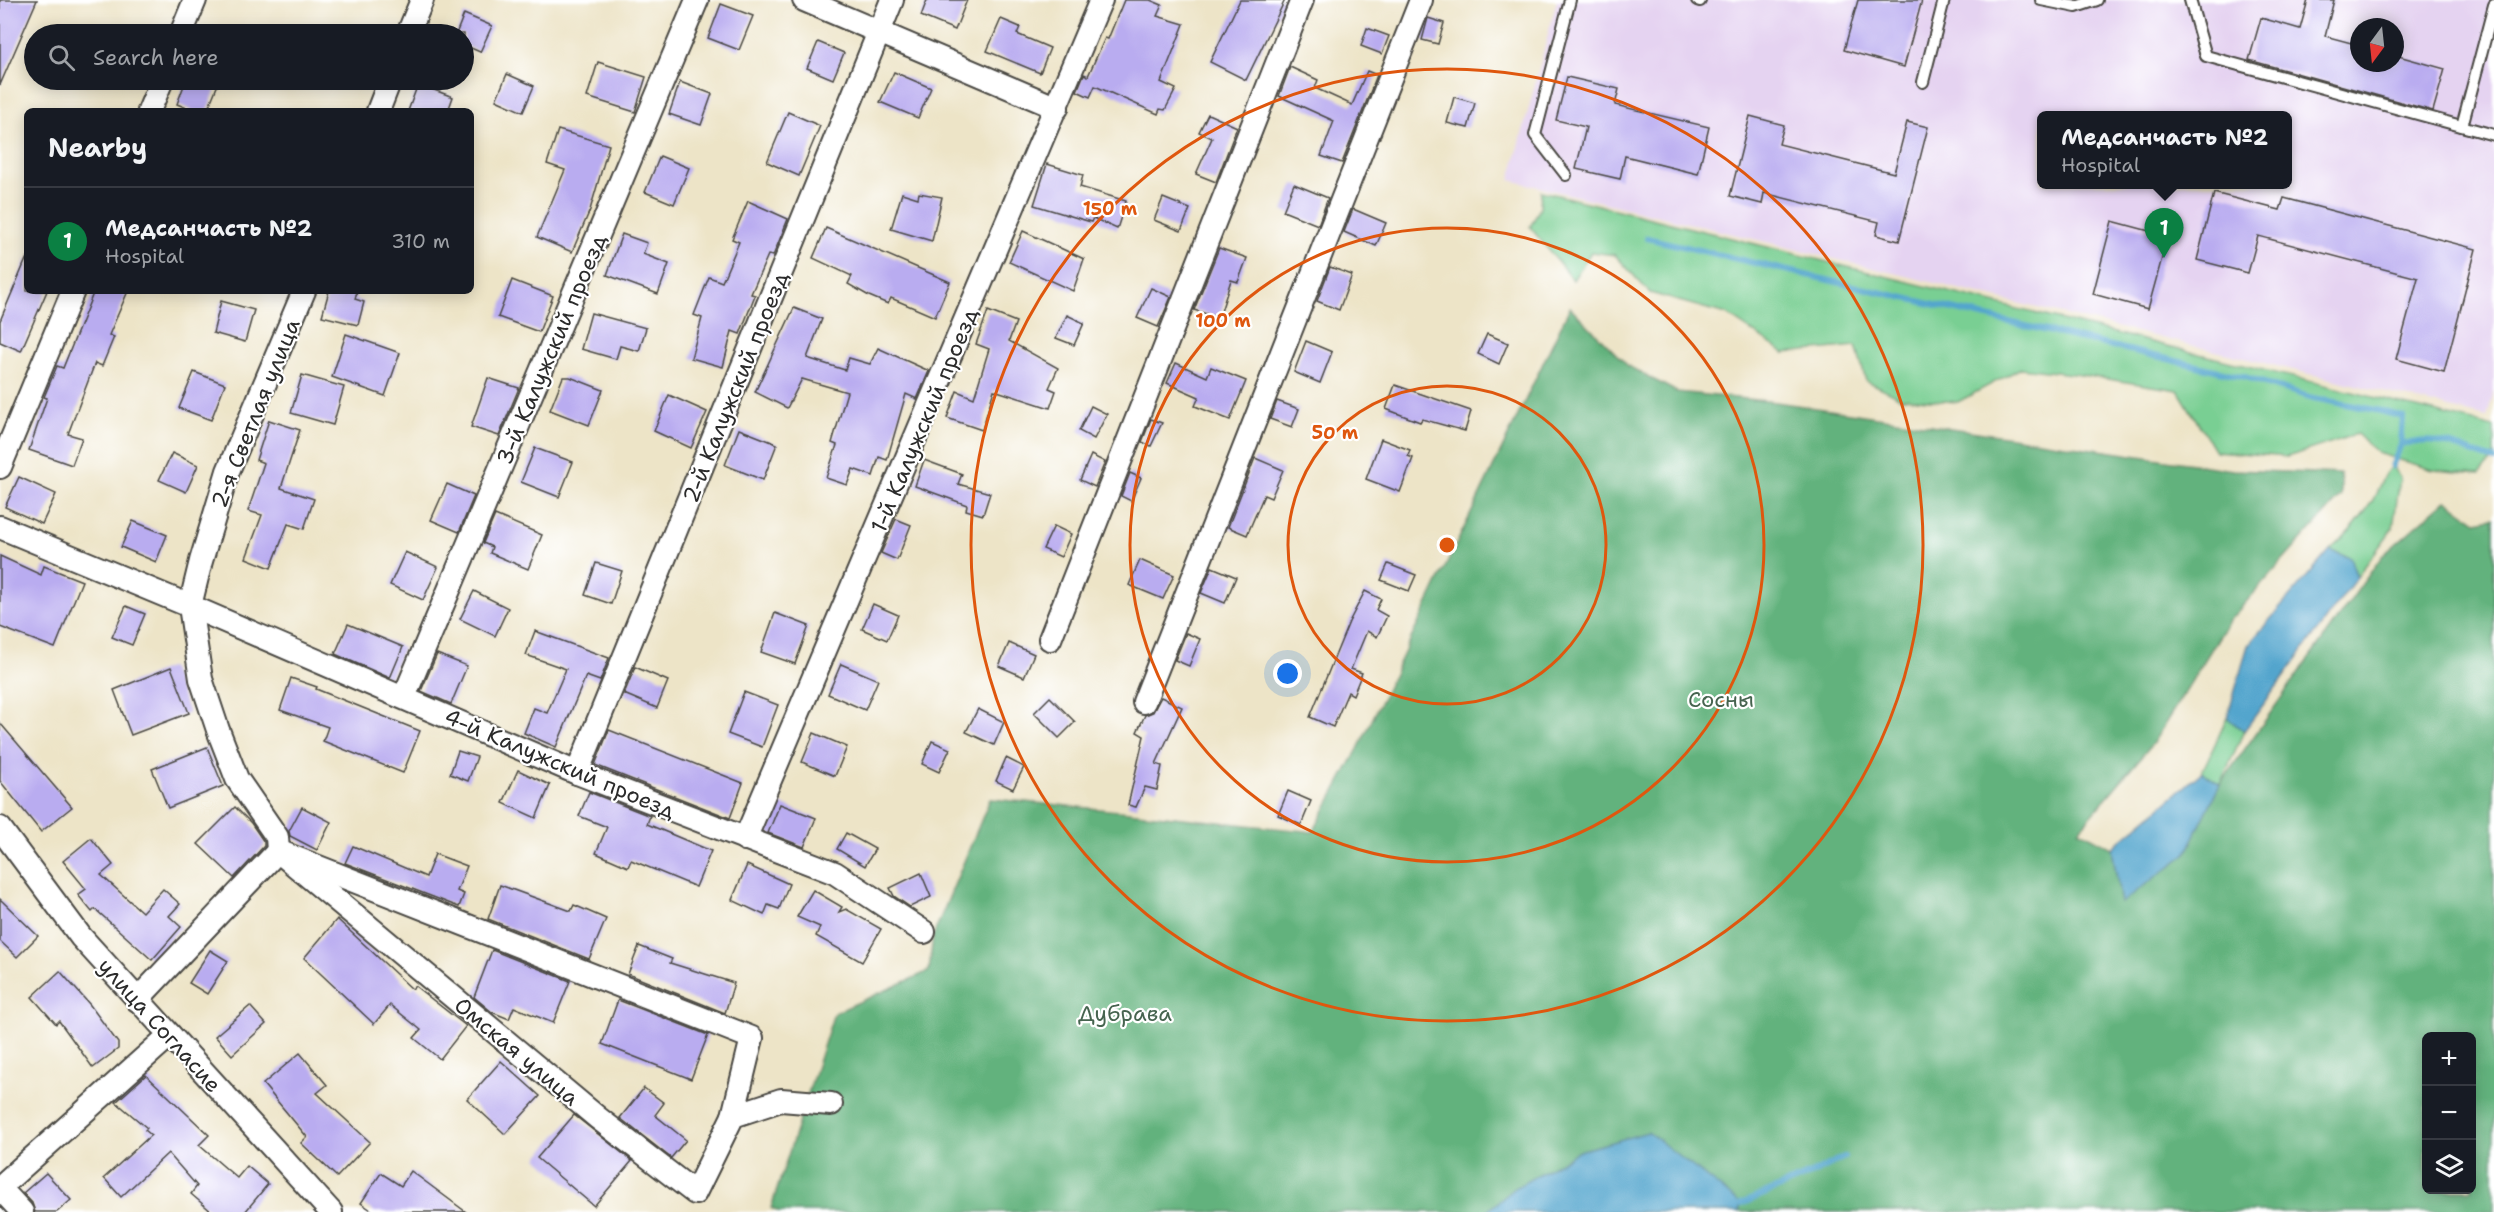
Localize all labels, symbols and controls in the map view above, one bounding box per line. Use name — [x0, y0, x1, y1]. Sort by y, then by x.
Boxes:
north arrow — [2350, 18, 2404, 72]
search box — [24, 24, 474, 90]
icon: search — [45, 41, 78, 74]
text: Search here — [93, 43, 219, 72]
popup — [2037, 111, 2292, 189]
text: Медсанчасть №2 — [2061, 123, 2268, 152]
text: Nearby — [48, 130, 147, 165]
text: Hospital — [2061, 152, 2140, 178]
text: 150 m — [1083, 197, 1138, 221]
pin: 1 — [2144, 208, 2184, 258]
text: Медсанчасть №2 — [105, 214, 312, 243]
text: 1 — [63, 228, 72, 254]
text: 310 m — [391, 228, 450, 254]
street label: 3-й Калужский проезд — [490, 229, 613, 469]
text: Hospital — [105, 243, 184, 269]
street label: 2-й Калужский проезд — [676, 267, 795, 507]
street label: 1-й Калужский проезд — [864, 303, 985, 537]
text: 100 m — [1195, 309, 1251, 333]
street label: 2-я Светлая улица — [204, 314, 307, 512]
text: 50 m — [1312, 421, 1359, 445]
centre of rings — [1437, 535, 1457, 555]
your location — [1273, 659, 1302, 688]
park label: Сосны — [1688, 685, 1754, 714]
street label: 4-й Калужский проезд — [440, 702, 680, 825]
street label: улица Согласие — [92, 952, 228, 1099]
street label: Омская улица — [448, 991, 585, 1112]
park label: Дубрава — [1078, 999, 1172, 1028]
map controls — [2422, 1032, 2476, 1194]
button: + — [2422, 1032, 2476, 1086]
button: − — [2422, 1086, 2476, 1140]
button: layers — [2422, 1140, 2476, 1194]

